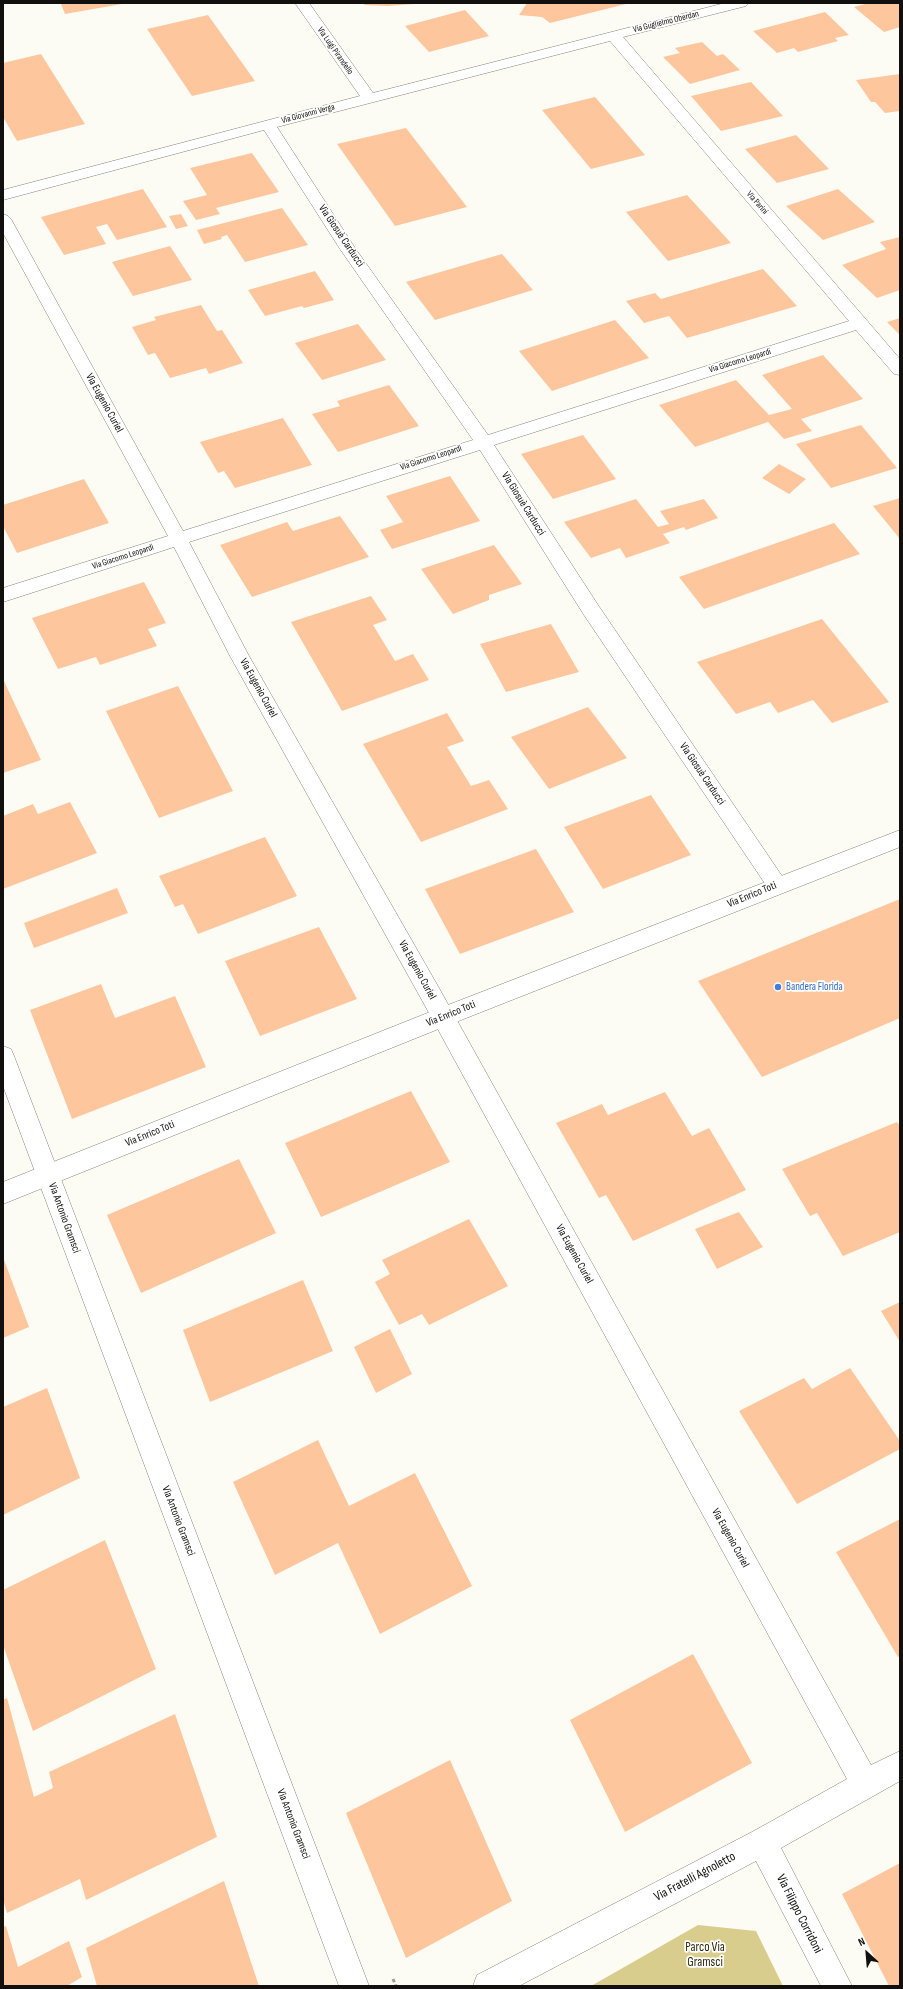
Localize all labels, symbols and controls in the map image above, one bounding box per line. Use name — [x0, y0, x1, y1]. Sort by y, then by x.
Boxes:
street label: Via Guglielmo Oberdan — [632, 9, 700, 35]
street label: Via Luigi Pirandello — [315, 25, 355, 77]
street label: Via Giovanni Verga — [280, 102, 336, 126]
street label: Via Parini — [744, 189, 770, 217]
street label: Via Giosuè Carducci — [315, 202, 367, 270]
street label: Via Giacomo Leopardi — [708, 346, 772, 376]
street label: Via Eugenio Curiel — [82, 371, 126, 435]
street label: Via Giacomo Leopardi — [399, 443, 463, 473]
street label: Via Giosuè Carducci — [498, 470, 548, 538]
street label: Via Giacomo Leopardi — [91, 542, 155, 572]
street label: Via Eugenio Curiel — [236, 656, 280, 720]
street label: Via Giosuè Carducci — [676, 740, 728, 808]
street label: Via Enrico Toti — [726, 879, 778, 911]
street label: Via Eugenio Curiel — [395, 938, 439, 1002]
place label: Bandera Florida — [786, 980, 843, 994]
marker: Bandera Florida — [773, 982, 783, 992]
street label: Via Enrico Toti — [425, 998, 477, 1030]
street label: Via Enrico Toti — [124, 1118, 176, 1150]
street label: Via Antonio Gramsci — [45, 1181, 83, 1255]
street label: Via Eugenio Curiel — [552, 1222, 596, 1286]
street label: Via Antonio Gramsci — [159, 1484, 197, 1558]
street label: Via Eugenio Curiel — [708, 1506, 752, 1570]
street label: Via Antonio Gramsci — [274, 1787, 312, 1861]
street label: Via Fratelli Agnoletto — [652, 1849, 738, 1905]
street label: Via Filippo Corridoni — [772, 1872, 826, 1956]
north arrow — [847, 1933, 887, 1973]
text: N — [856, 1935, 867, 1949]
park label: Parco Via Gramsci — [685, 1940, 725, 1971]

